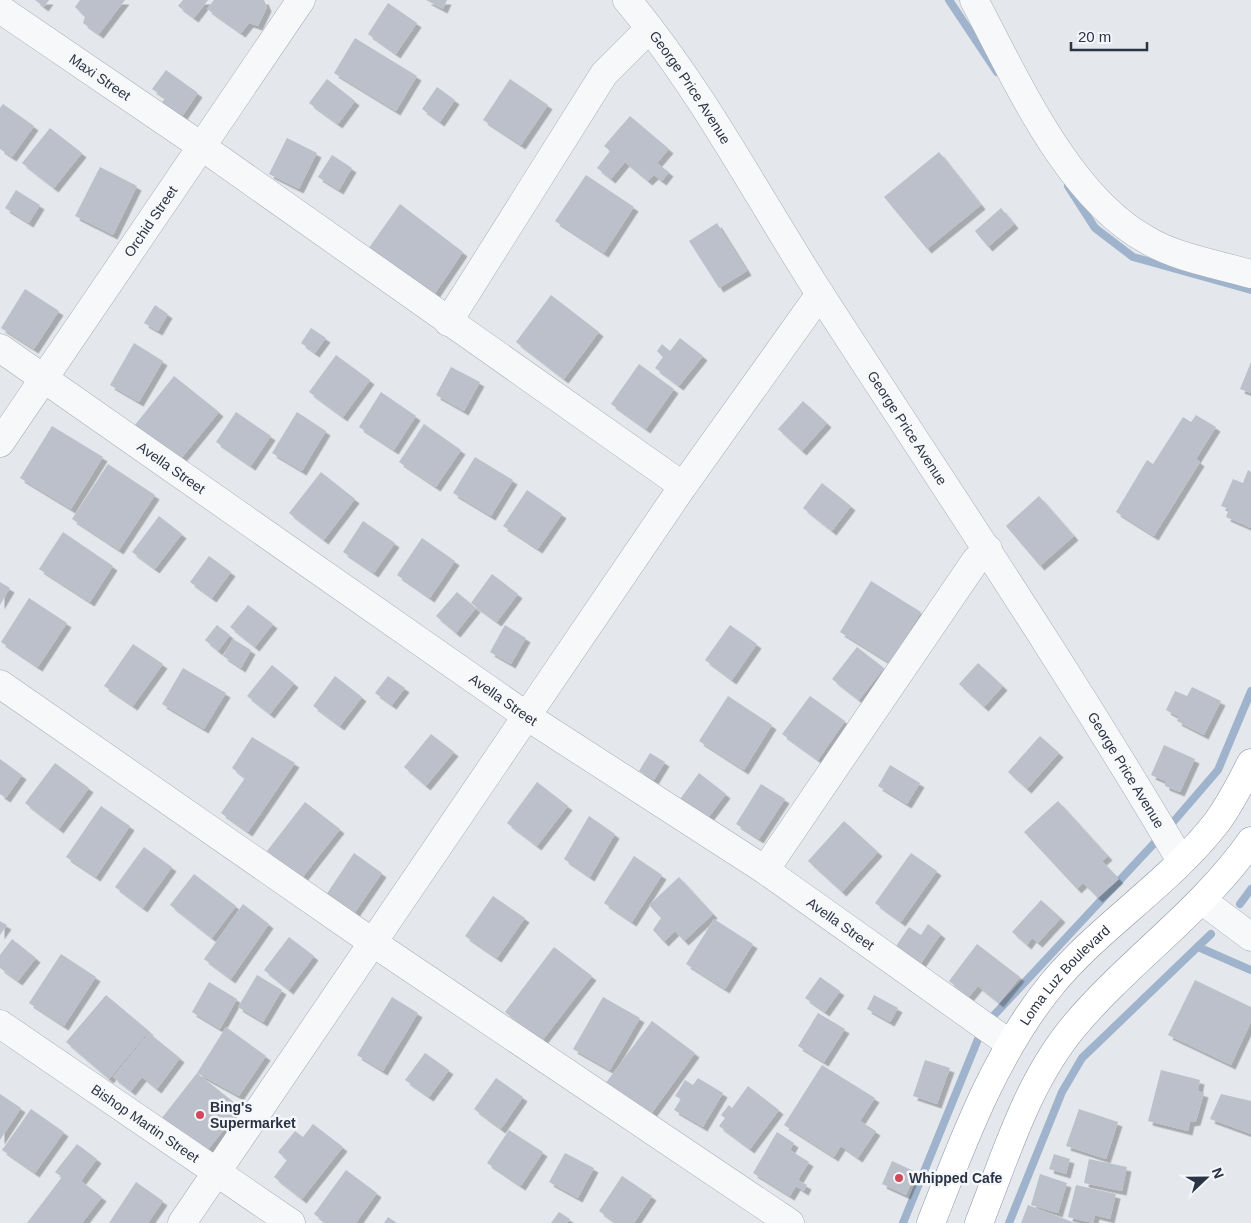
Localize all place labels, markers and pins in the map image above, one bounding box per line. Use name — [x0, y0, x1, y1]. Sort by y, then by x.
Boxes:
place label: Bing's Supermarket — [210, 1099, 296, 1131]
marker: Bing's Supermarket — [194, 1109, 206, 1121]
place label: Whipped Cafe — [909, 1170, 1003, 1186]
marker: Whipped Cafe — [893, 1172, 905, 1184]

